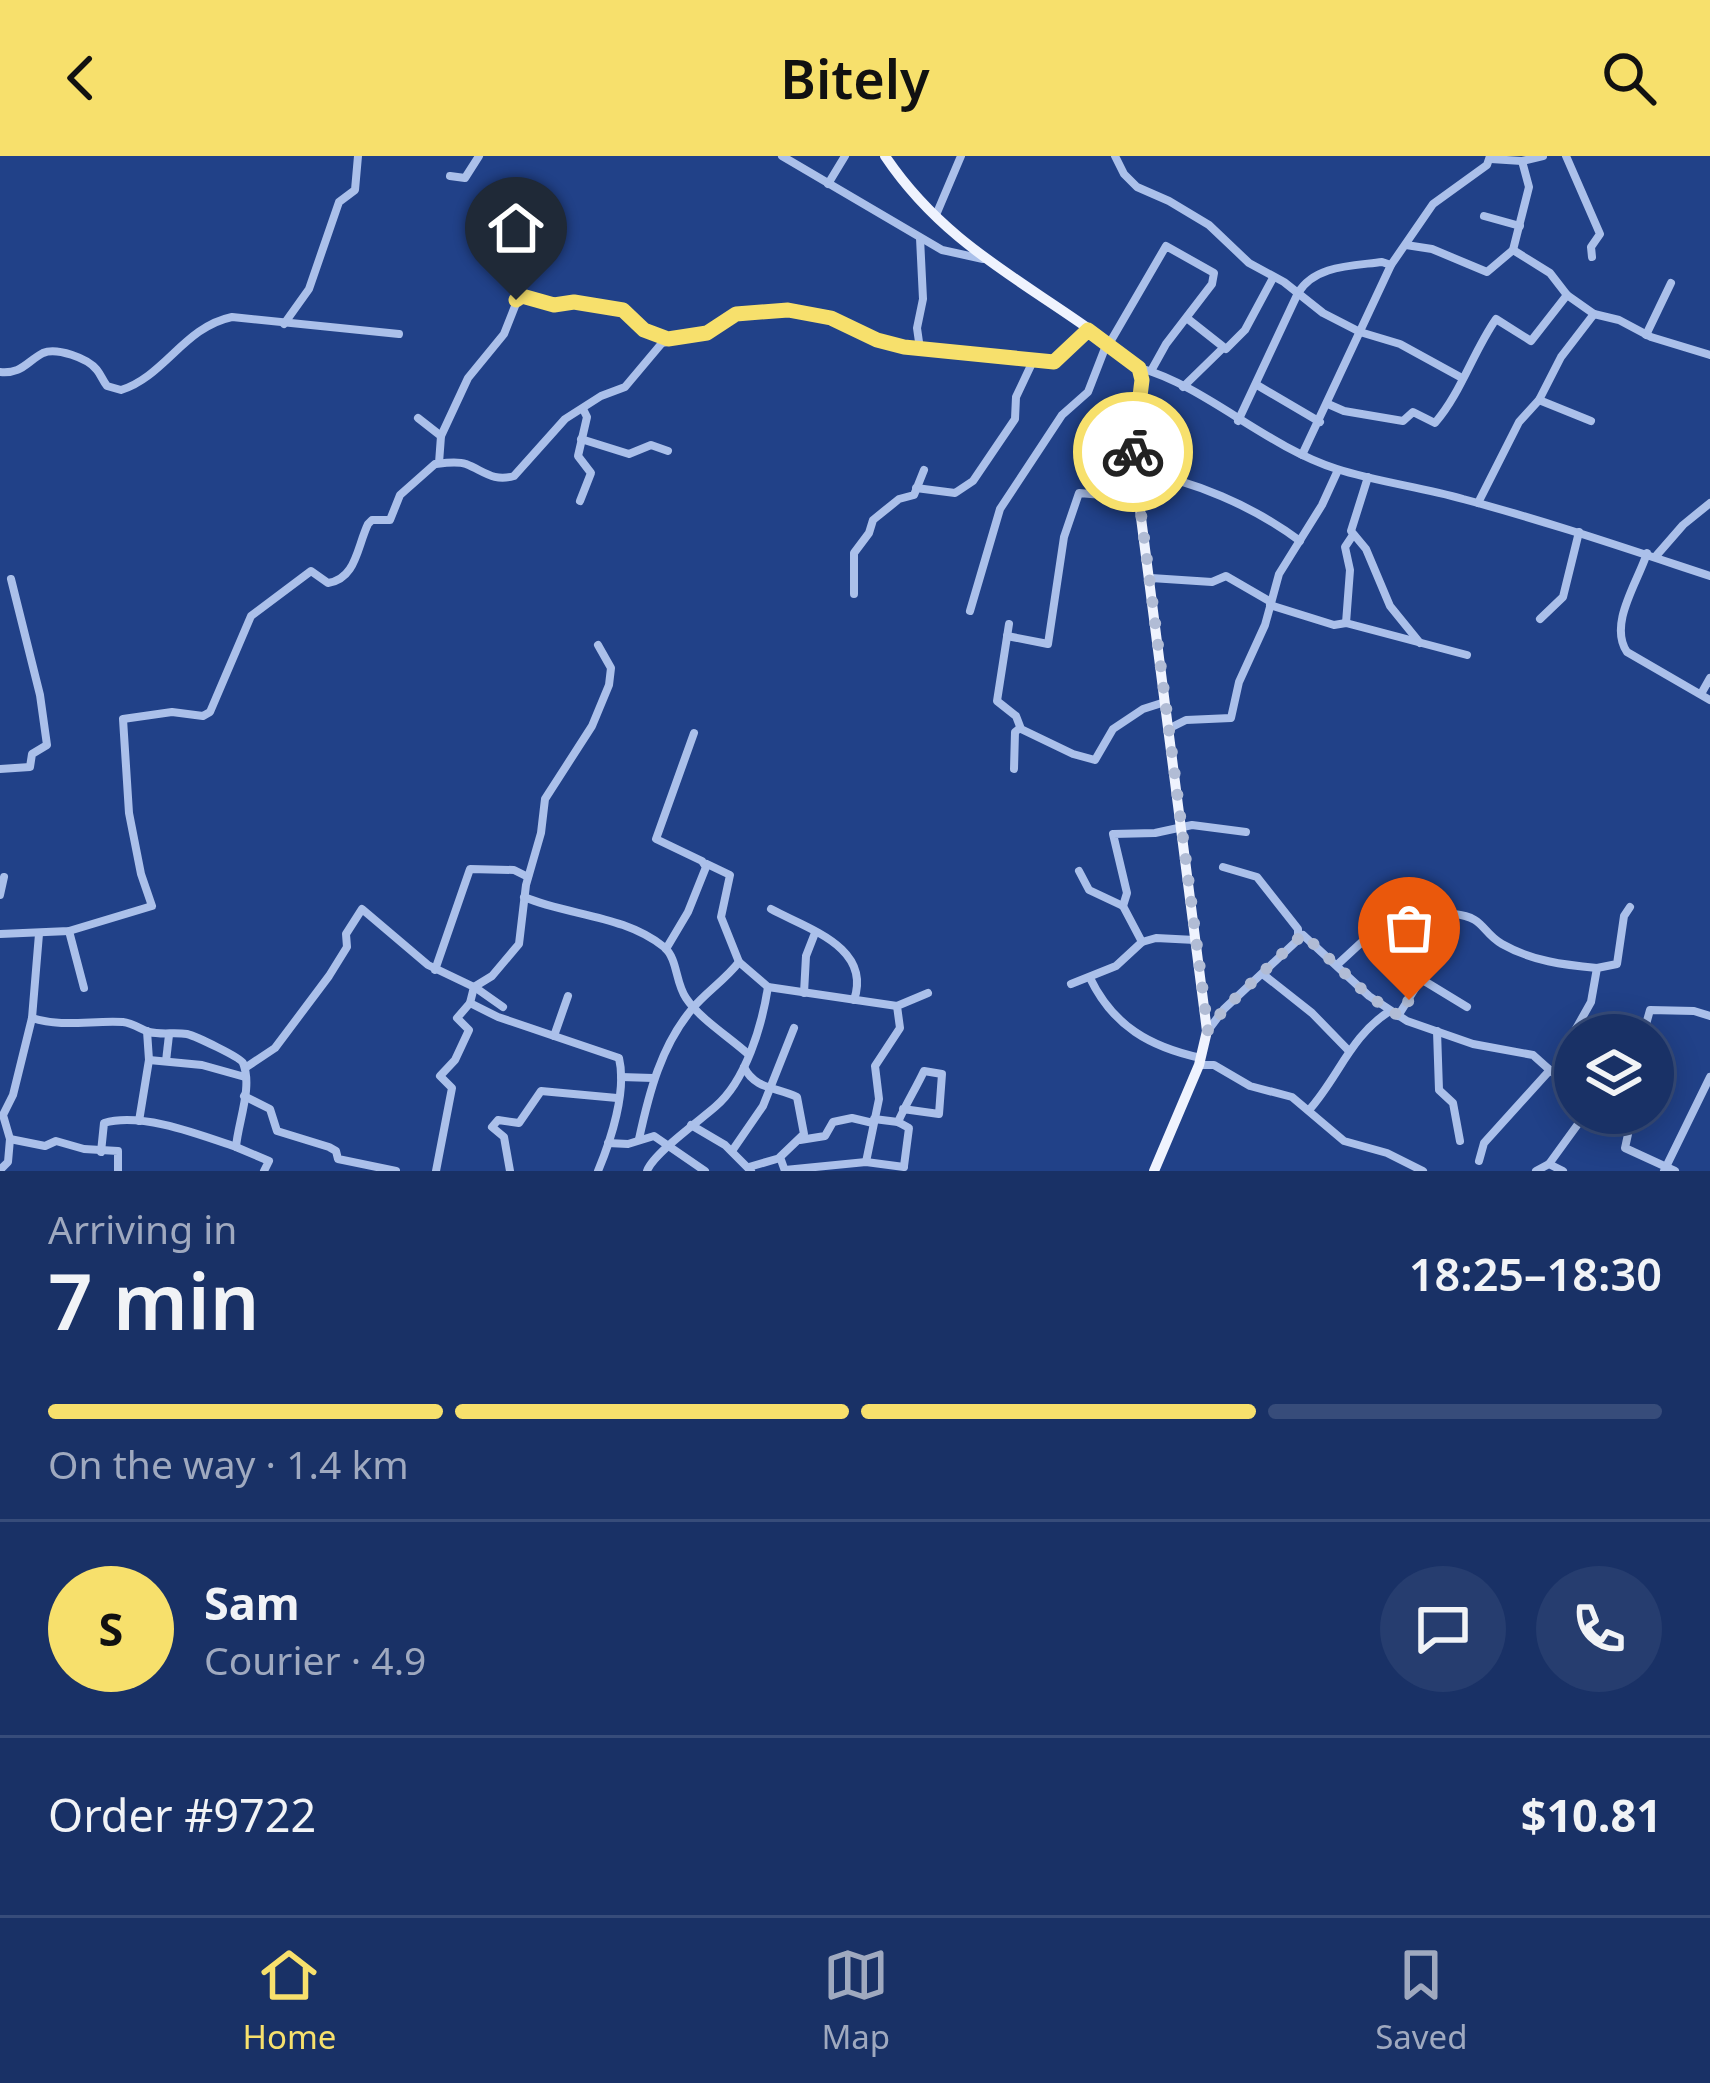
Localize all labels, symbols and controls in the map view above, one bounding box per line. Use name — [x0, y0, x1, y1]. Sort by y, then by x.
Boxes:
text: Bitely — [780, 41, 930, 115]
icon: back — [48, 45, 114, 111]
icon: search — [1596, 45, 1662, 111]
pin — [465, 177, 567, 300]
icon: home — [483, 195, 549, 261]
courier — [1073, 392, 1193, 512]
icon: bike — [1100, 419, 1166, 485]
pin — [1358, 877, 1460, 1000]
icon: bag — [1376, 895, 1442, 961]
map controls — [1554, 1014, 1674, 1134]
button: layers — [1554, 1014, 1674, 1134]
text: Arriving in — [48, 1202, 237, 1255]
text: 18:25–18:30 — [1409, 1243, 1662, 1304]
text: 7 min — [48, 1247, 260, 1353]
text: On the way · 1.4 km — [48, 1437, 409, 1490]
button: chat — [1380, 1566, 1506, 1692]
button: phone — [1536, 1566, 1662, 1692]
text: Sam — [204, 1572, 300, 1633]
text: S — [99, 1598, 123, 1659]
text: Courier · 4.9 — [204, 1633, 426, 1686]
text: Order #9722 — [48, 1784, 316, 1845]
text: $10.81 — [1521, 1784, 1662, 1845]
tab: Home — [243, 1942, 336, 2059]
tab: Map — [821, 1942, 890, 2059]
tab: Saved — [1375, 1942, 1467, 2059]

